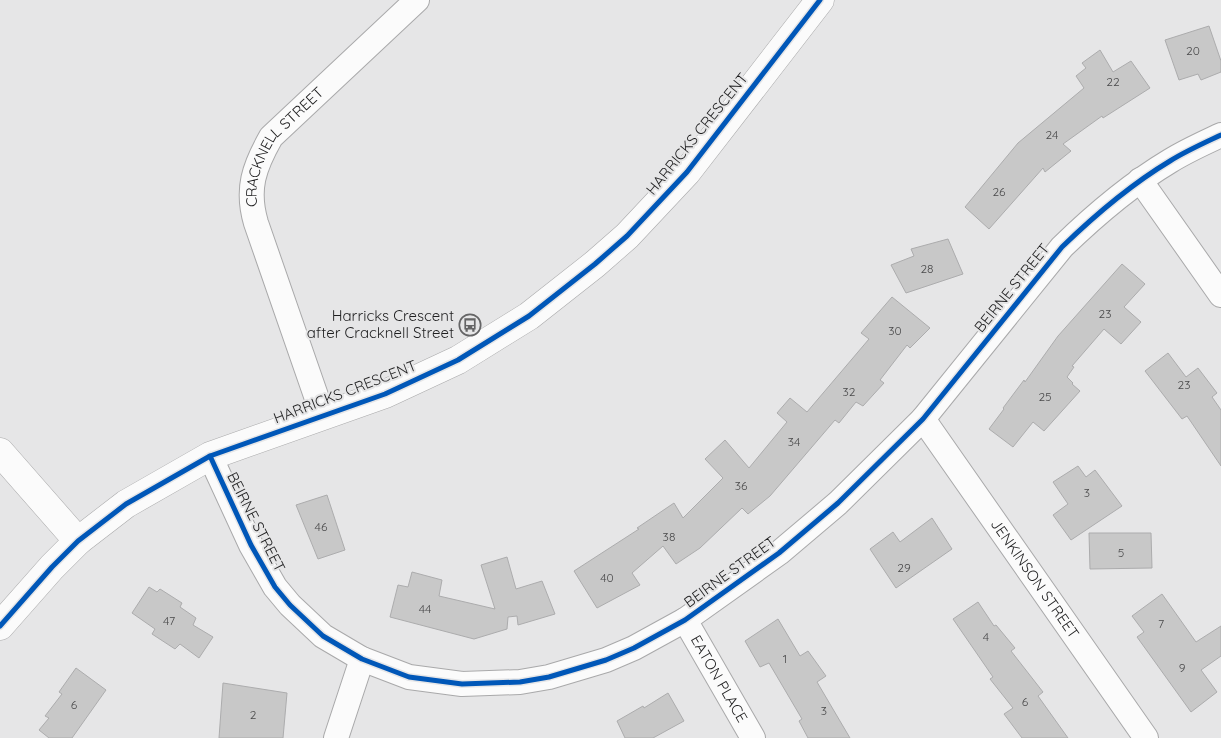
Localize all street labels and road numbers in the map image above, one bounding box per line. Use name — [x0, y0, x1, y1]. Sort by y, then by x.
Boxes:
street label: HARRICKS CRESCENT — [641, 69, 752, 199]
street label: CRACKNELL STREET — [241, 83, 327, 208]
street label: BEIRNE STREET — [970, 239, 1053, 336]
street label: HARRICKS CRESCENT — [271, 355, 419, 428]
street label: BEIRNE STREET — [223, 469, 290, 575]
street label: JENKINSON STREET — [987, 515, 1083, 642]
street label: BEIRNE STREET — [680, 532, 779, 611]
street label: EATON PLACE — [687, 632, 752, 726]

